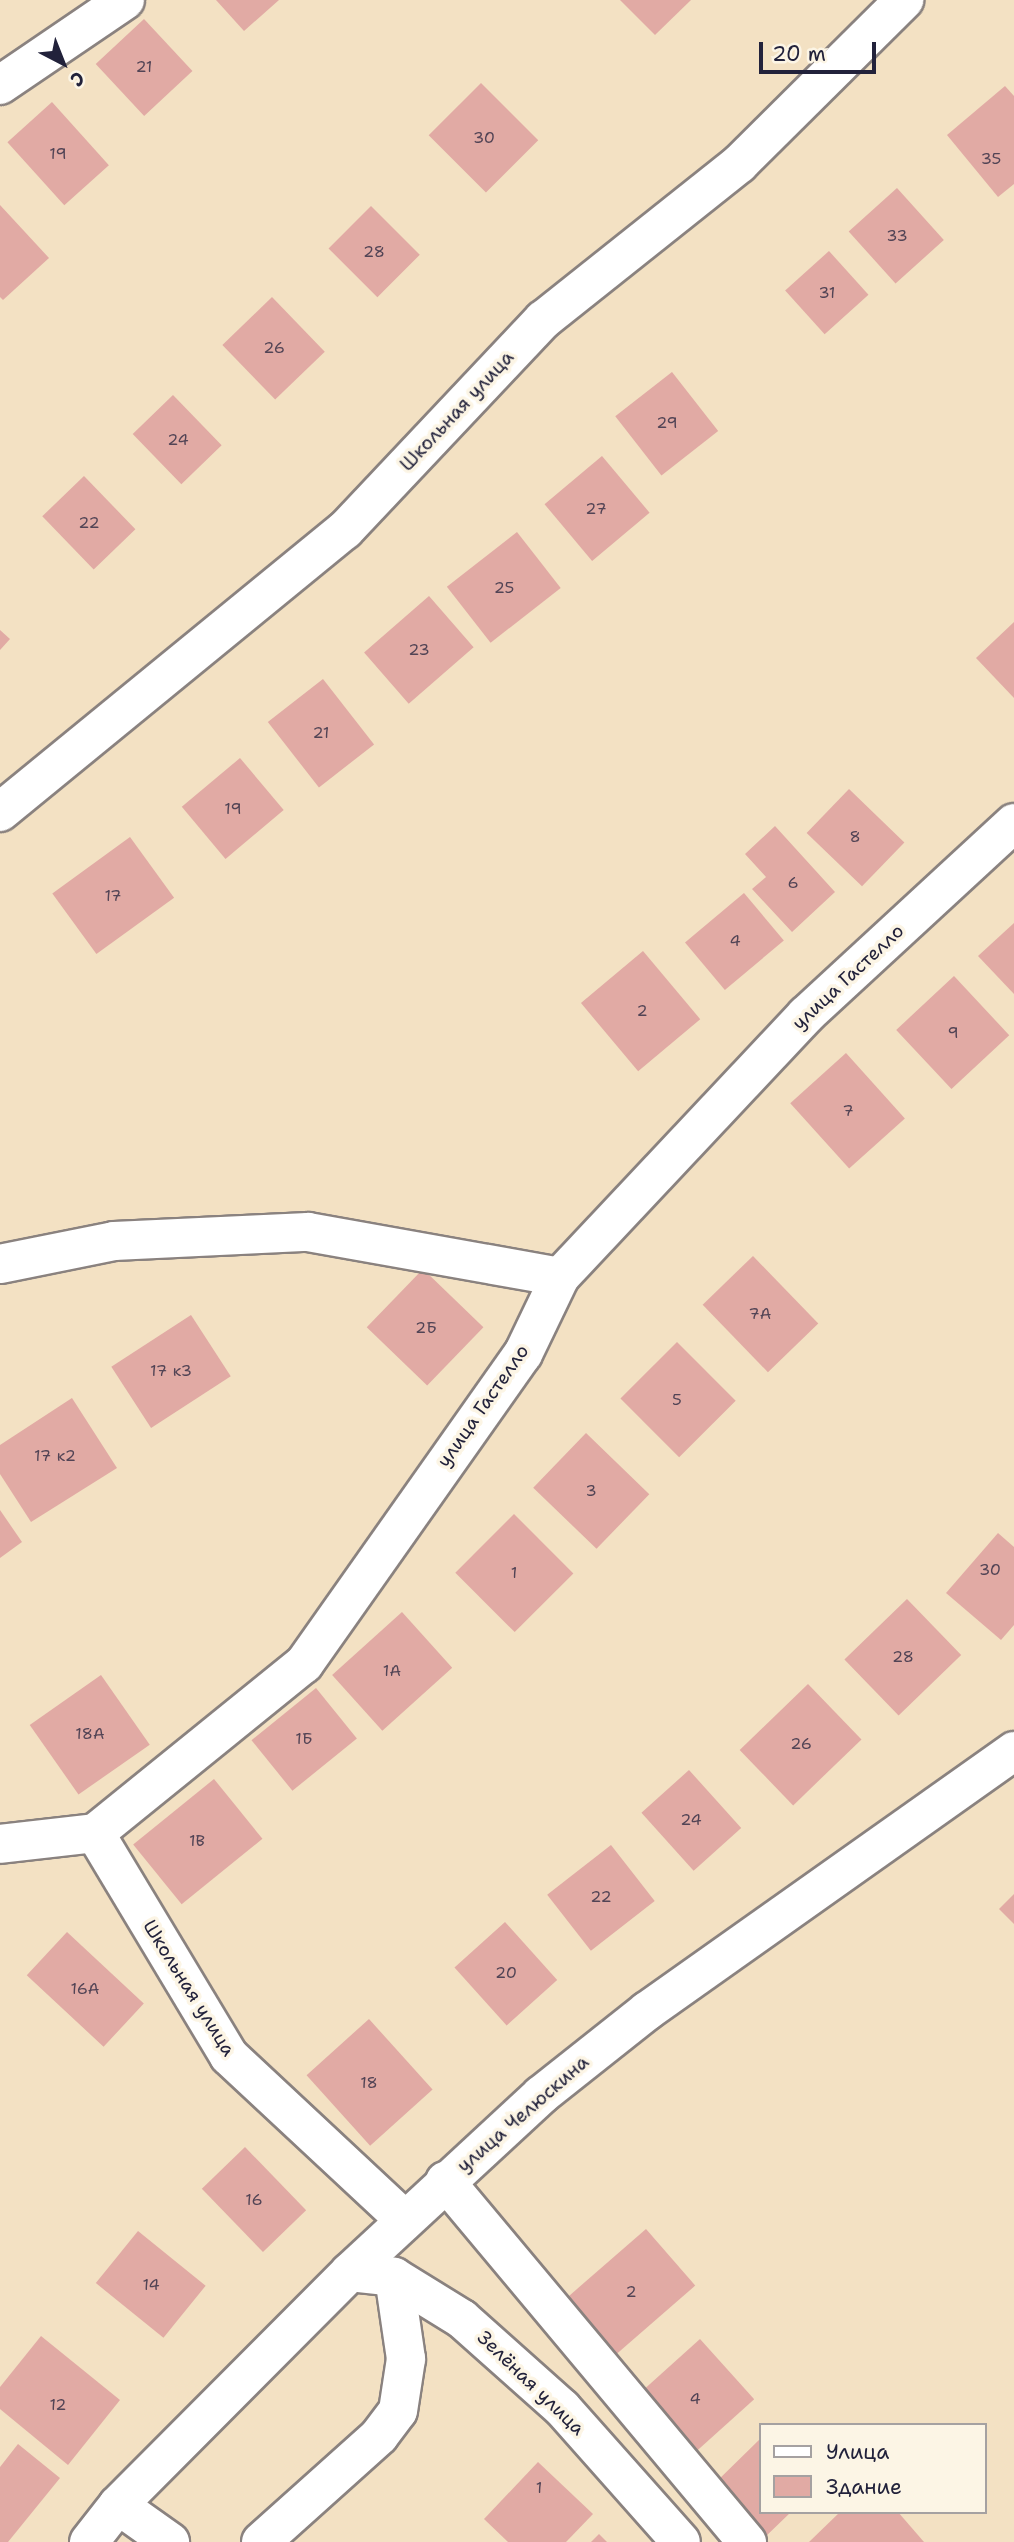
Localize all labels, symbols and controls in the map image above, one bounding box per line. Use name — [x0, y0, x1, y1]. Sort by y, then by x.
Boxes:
north arrow — [28, 28, 98, 98]
scale bar — [762, 28, 879, 72]
text: 20 m — [772, 40, 826, 68]
house number: 21 — [135, 57, 153, 77]
text: С — [65, 66, 90, 92]
house number: 30 — [473, 128, 495, 148]
house number: 19 — [49, 144, 67, 164]
house number: 35 — [981, 149, 1001, 169]
house number: 33 — [886, 226, 908, 246]
house number: 28 — [363, 242, 385, 262]
house number: 31 — [818, 283, 836, 303]
house number: 26 — [263, 338, 285, 358]
street label: Школьная улица — [395, 346, 519, 476]
house number: 29 — [656, 413, 678, 433]
house number: 24 — [167, 430, 189, 450]
house number: 27 — [585, 499, 607, 519]
house number: 22 — [78, 513, 100, 533]
house number: 25 — [494, 578, 514, 598]
house number: 23 — [408, 640, 430, 660]
house number: 21 — [312, 723, 330, 743]
house number: 19 — [224, 799, 242, 819]
house number: 8 — [849, 827, 861, 847]
house number: 6 — [787, 873, 799, 893]
house number: 17 — [104, 886, 122, 906]
street label: улица Гастелло — [787, 919, 909, 1035]
house number: 4 — [729, 931, 741, 951]
house number: 2 — [636, 1001, 648, 1021]
house number: 9 — [947, 1023, 959, 1043]
house number: 7 — [842, 1101, 854, 1121]
house number: 7А — [749, 1304, 771, 1324]
house number: 2Б — [415, 1318, 437, 1338]
street label: улица Гастелло — [432, 1340, 534, 1472]
house number: 17 к3 — [150, 1361, 192, 1381]
house number: 5 — [672, 1390, 682, 1410]
house number: 17 к2 — [34, 1446, 76, 1466]
house number: 3 — [585, 1481, 597, 1501]
house number: 30 — [979, 1560, 1001, 1580]
house number: 1 — [511, 1563, 517, 1583]
house number: 28 — [892, 1647, 914, 1667]
house number: 1А — [383, 1661, 401, 1681]
house number: 18А — [75, 1724, 105, 1744]
house number: 1Б — [295, 1729, 313, 1749]
house number: 26 — [790, 1734, 812, 1754]
house number: 24 — [680, 1810, 702, 1830]
house number: 1В — [189, 1831, 205, 1851]
house number: 22 — [590, 1887, 612, 1907]
street label: Школьная улица — [138, 1916, 240, 2060]
house number: 20 — [495, 1963, 517, 1983]
house number: 16А — [71, 1979, 99, 1999]
street label: улица Челюскина — [453, 2051, 593, 2177]
house number: 18 — [360, 2073, 378, 2093]
house number: 16 — [245, 2190, 263, 2210]
house number: 14 — [142, 2275, 160, 2295]
house number: 2 — [625, 2282, 637, 2302]
street label: Зелёная улица — [473, 2326, 589, 2440]
house number: 4 — [689, 2389, 701, 2409]
house number: 12 — [49, 2395, 67, 2415]
legend — [758, 2423, 986, 2514]
text: Улица — [826, 2438, 889, 2466]
text: Здание — [826, 2473, 902, 2501]
house number: 1 — [536, 2478, 542, 2498]

